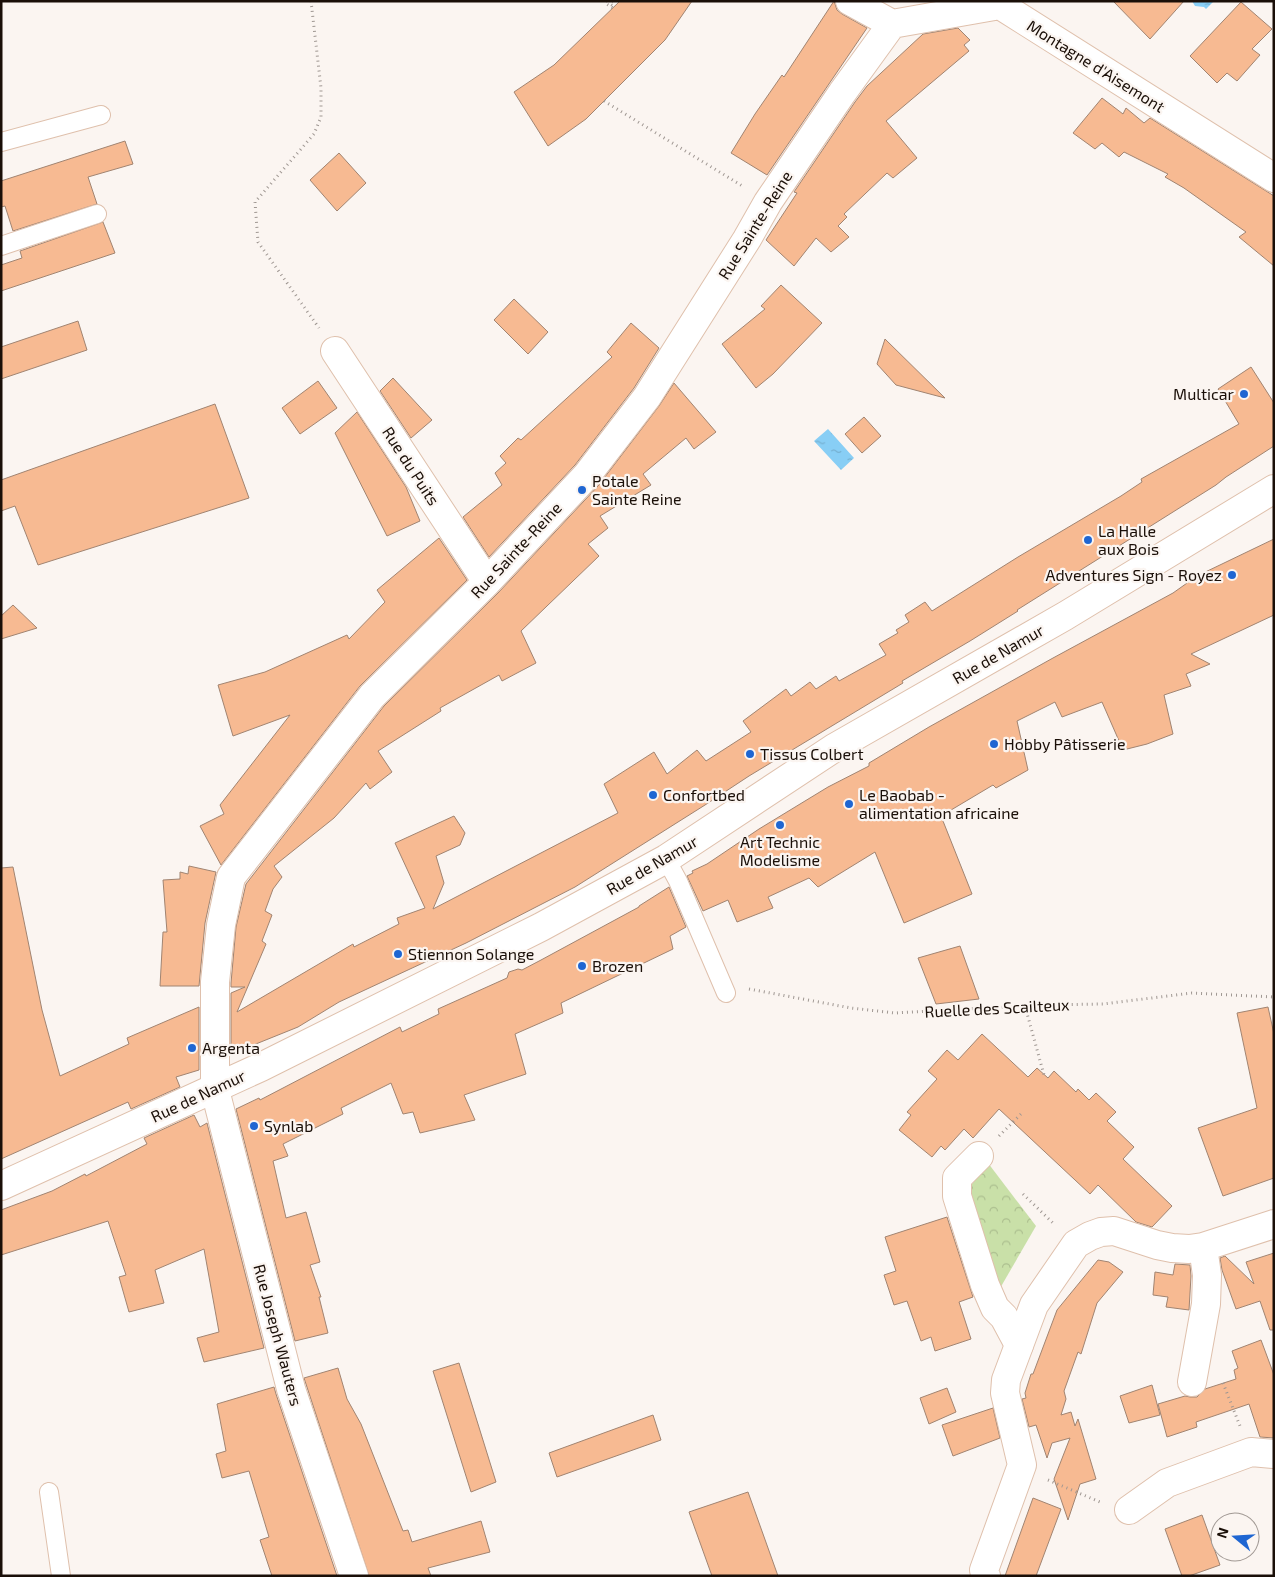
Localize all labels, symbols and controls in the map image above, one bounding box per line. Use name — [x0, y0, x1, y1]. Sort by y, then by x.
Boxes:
street label: Montagne d'Aisemont — [1024, 15, 1169, 116]
street label: Rue Sainte-Reine — [714, 167, 796, 282]
place label: Multicar — [1173, 384, 1235, 403]
marker: Multicar — [1238, 388, 1250, 400]
street label: Rue du Puits — [379, 423, 444, 509]
place label: Potale Sainte Reine — [592, 471, 682, 508]
marker: Potale Sainte Reine — [576, 484, 588, 496]
street label: Rue Sainte-Reine — [466, 498, 565, 602]
place label: La Halle aux Bois — [1098, 521, 1159, 558]
marker: La Halle aux Bois — [1082, 534, 1094, 546]
place label: Adventures Sign - Royez — [1045, 565, 1222, 584]
marker: Adventures Sign - Royez — [1226, 569, 1238, 581]
street label: Rue de Namur — [949, 620, 1047, 687]
place label: Hobby Pâtisserie — [1004, 734, 1126, 753]
marker: Hobby Pâtisserie — [988, 738, 1000, 750]
place label: Tissus Colbert — [760, 744, 864, 763]
marker: Tissus Colbert — [744, 748, 756, 760]
place label: Confortbed — [663, 785, 745, 804]
place label: Le Baobab - alimentation africaine — [859, 785, 1019, 822]
marker: Confortbed — [647, 789, 659, 801]
marker: Le Baobab - alimentation africaine — [843, 798, 855, 810]
marker: Art Technic Modelisme — [774, 819, 786, 831]
street label: Rue de Namur — [603, 831, 701, 898]
place label: Art Technic Modelisme — [740, 832, 820, 869]
place label: Stiennon Solange — [408, 944, 534, 963]
marker: Stiennon Solange — [392, 948, 404, 960]
place label: Brozen — [592, 956, 643, 975]
marker: Brozen — [576, 960, 588, 972]
street label: Ruelle des Scailteux — [924, 994, 1071, 1021]
place label: Argenta — [202, 1038, 260, 1057]
marker: Argenta — [186, 1042, 198, 1054]
street label: Rue de Namur — [147, 1065, 249, 1126]
place label: Synlab — [264, 1116, 313, 1135]
marker: Synlab — [248, 1120, 260, 1132]
street label: Rue Joseph Wauters — [250, 1262, 307, 1408]
north arrow — [1210, 1512, 1260, 1562]
text: N — [1213, 1525, 1232, 1540]

